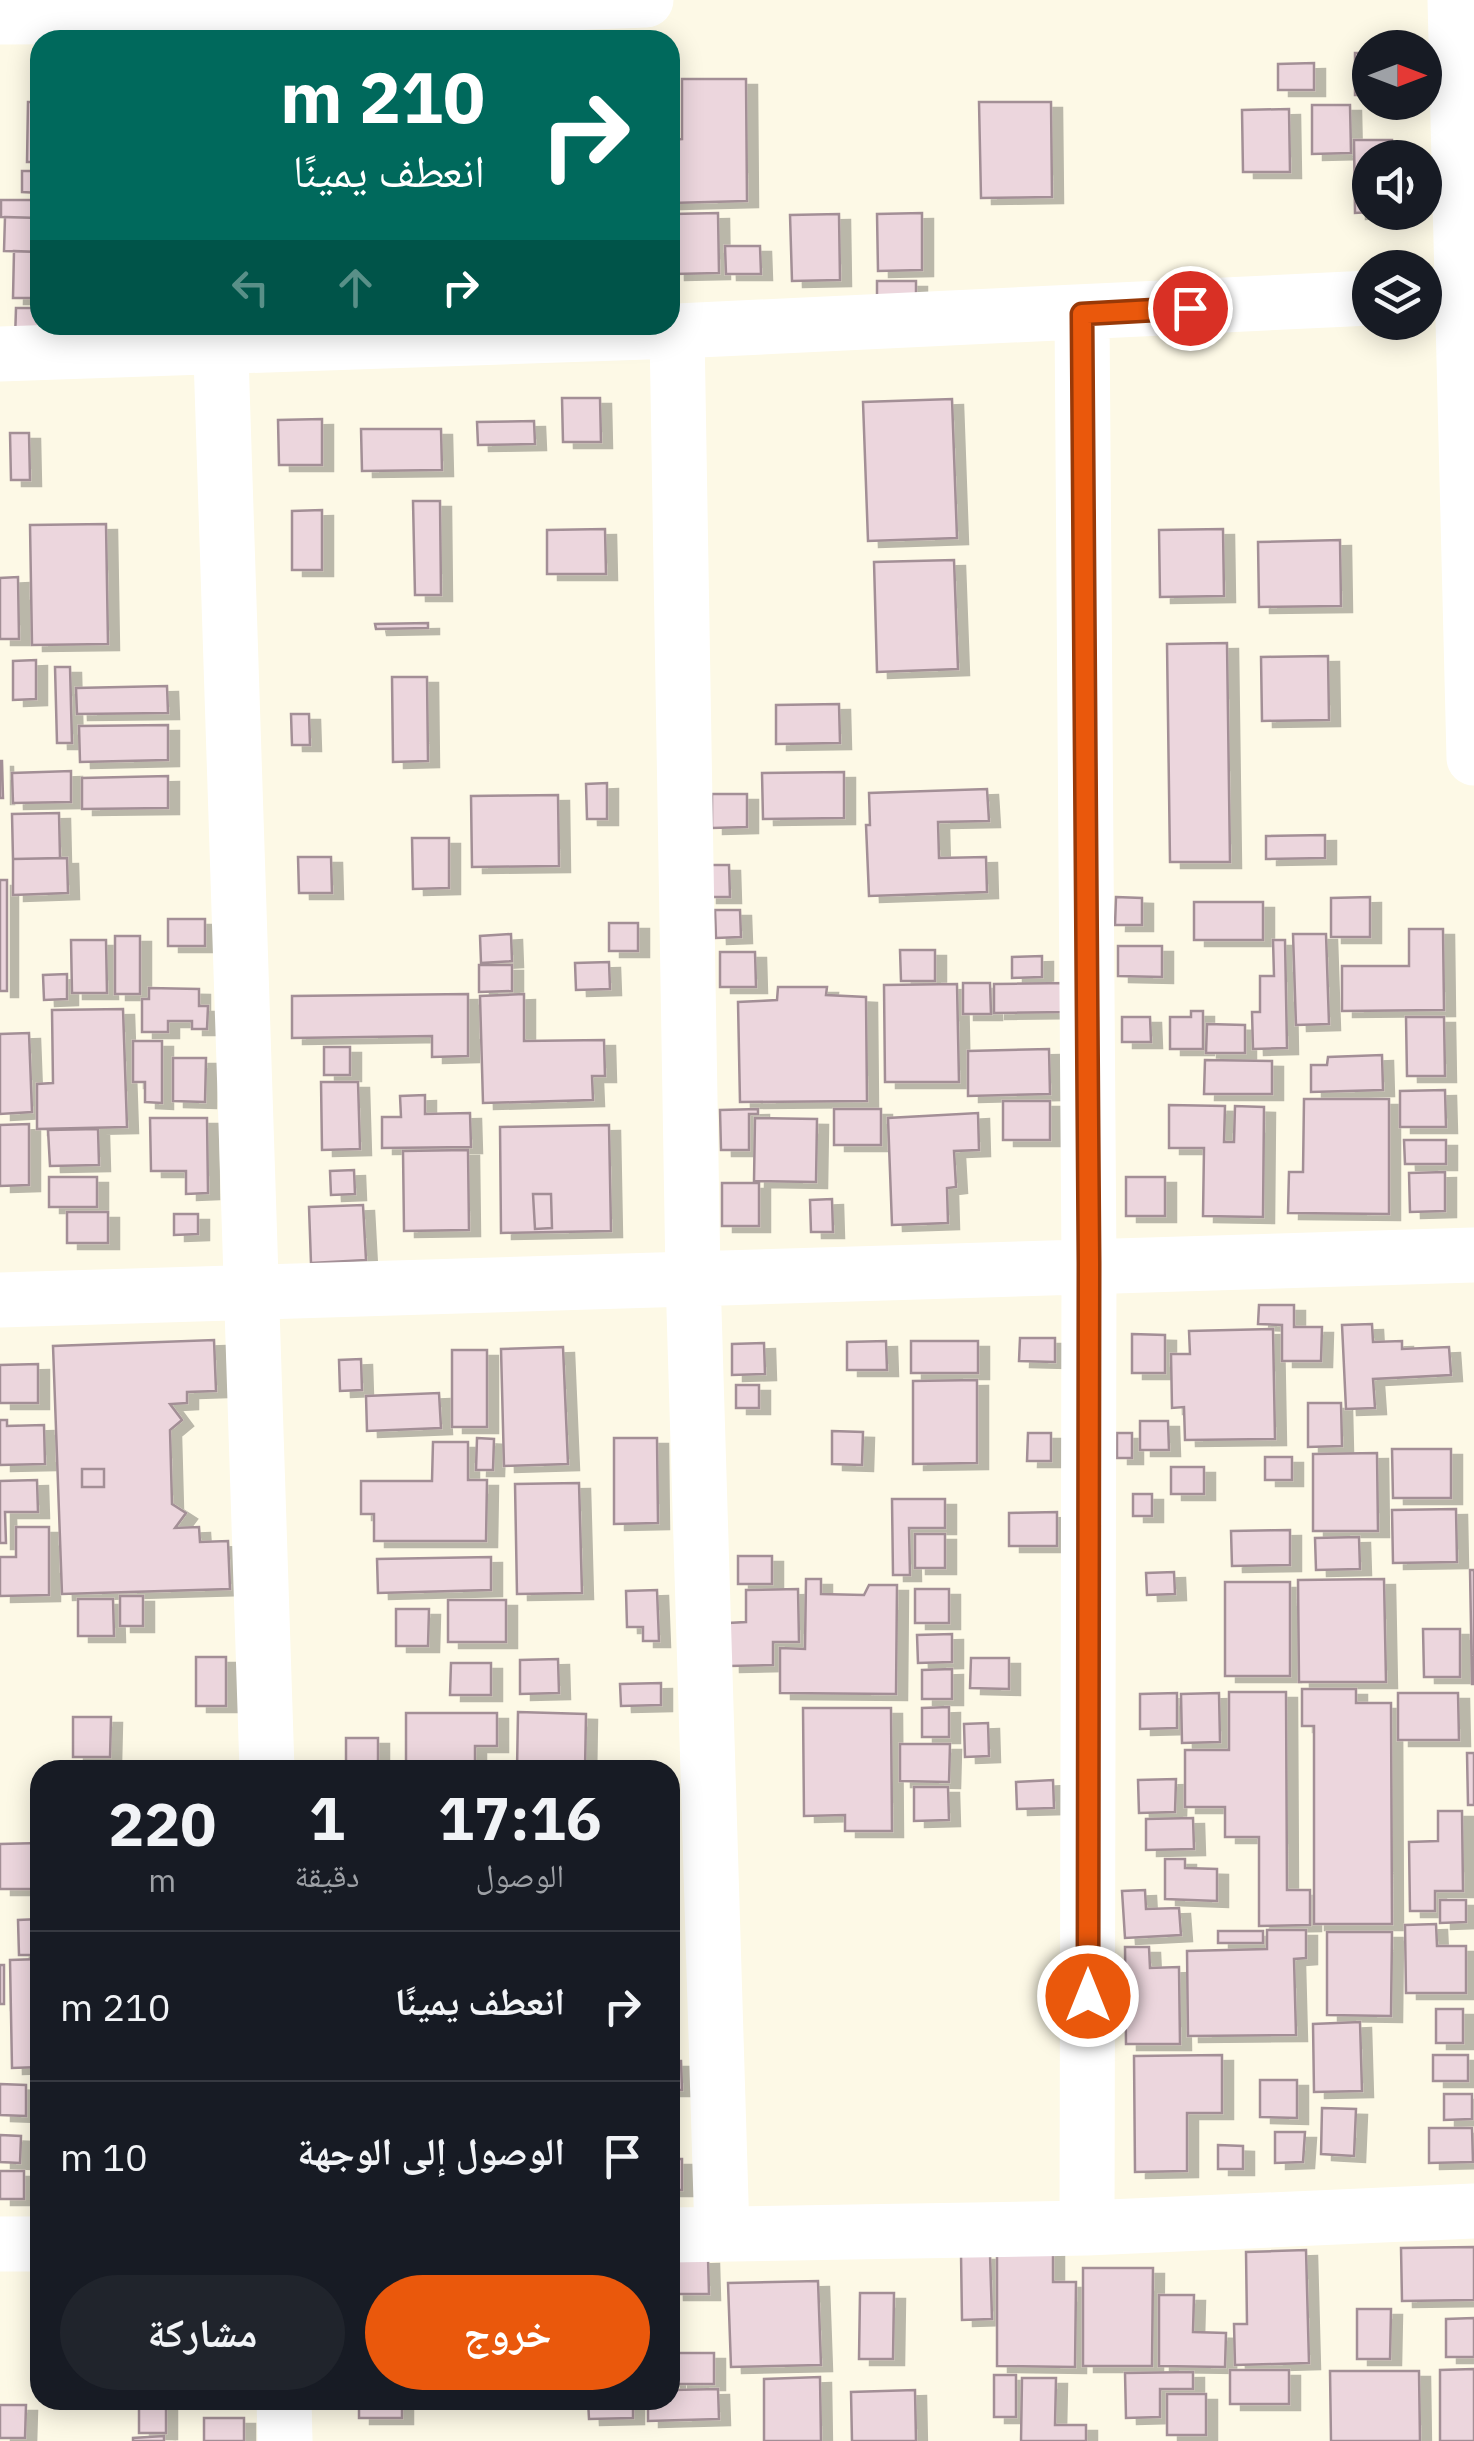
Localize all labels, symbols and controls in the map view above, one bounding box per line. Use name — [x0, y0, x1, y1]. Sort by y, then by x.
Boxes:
north arrow — [1352, 30, 1442, 120]
map controls — [1352, 30, 1442, 340]
text: 210 m — [280, 51, 485, 142]
icon: right — [520, 70, 650, 200]
button: sound — [1352, 140, 1442, 230]
text: انعطف يمينًا — [293, 141, 485, 199]
button: layers — [1352, 250, 1442, 340]
icon: left — [223, 260, 278, 315]
icon: ahead — [328, 260, 383, 315]
icon: right — [433, 260, 488, 315]
pin — [1148, 266, 1233, 351]
icon: arrive — [1163, 281, 1218, 336]
text: 1 — [309, 1778, 345, 1857]
text: 17:16 — [438, 1778, 602, 1857]
text: 220 — [108, 1784, 216, 1863]
text: دقيقة — [295, 1854, 360, 1896]
text: الوصول — [476, 1854, 564, 1896]
text: m — [148, 1859, 176, 1901]
position arrow — [1036, 1944, 1140, 2048]
text: انعطف يمينًا — [395, 1976, 565, 2025]
icon: right — [595, 1979, 650, 2034]
text: 210 m — [60, 1982, 171, 2031]
text: الوصول إلى الوجهة — [297, 2126, 565, 2175]
icon: arrive — [595, 2129, 650, 2184]
text: 10 m — [60, 2132, 148, 2181]
button: مشاركة — [60, 2275, 345, 2390]
button: خروج — [365, 2275, 650, 2390]

